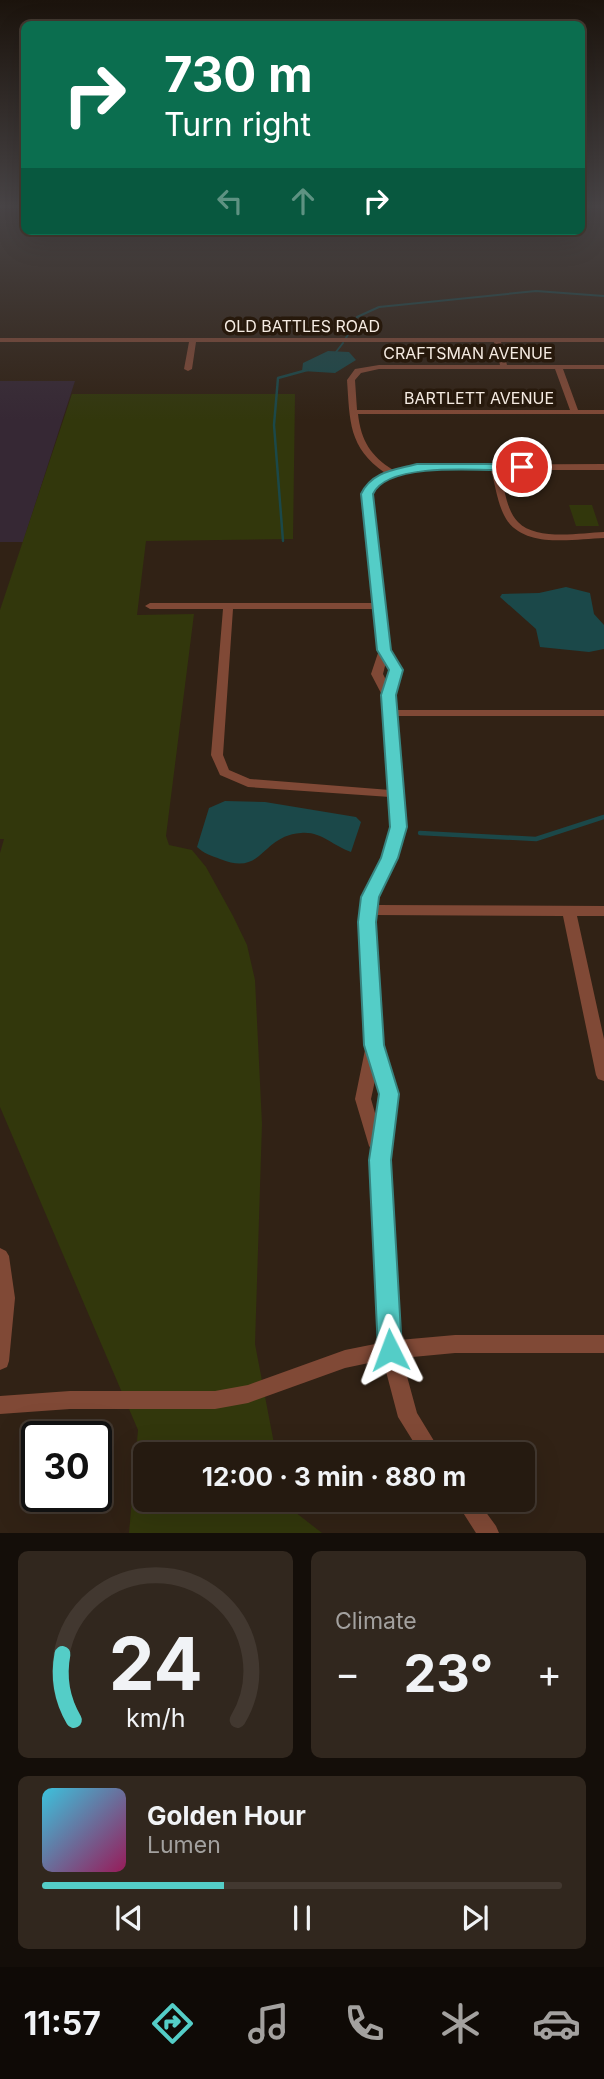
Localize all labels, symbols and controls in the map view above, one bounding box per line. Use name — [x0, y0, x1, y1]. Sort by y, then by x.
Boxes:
text: 730 m — [164, 45, 313, 104]
icon: right — [49, 49, 140, 140]
text: Turn right — [164, 105, 311, 144]
icon: left — [211, 182, 249, 220]
icon: ahead — [284, 182, 322, 220]
icon: right — [357, 182, 395, 220]
street label: OLD BATTLES ROAD — [224, 316, 380, 336]
street label: CRAFTSMAN AVENUE — [383, 343, 553, 363]
street label: BARTLETT AVENUE — [404, 388, 554, 408]
pin — [492, 437, 552, 497]
icon: arrive — [503, 448, 541, 486]
position arrow — [353, 1313, 427, 1387]
speed limit sign: 30 — [21, 1421, 112, 1512]
text: 12:00 · 3 min · 880 m — [202, 1461, 466, 1492]
text: Climate — [335, 1607, 417, 1635]
text: 24 — [109, 1620, 202, 1709]
text: 23° — [404, 1642, 493, 1705]
text: − — [335, 1650, 360, 1696]
text: + — [537, 1650, 562, 1696]
text: km/h — [126, 1703, 185, 1733]
text: Golden Hour — [147, 1800, 306, 1831]
text: Lumen — [147, 1831, 221, 1859]
icon: previous — [110, 1899, 148, 1937]
icon: pause — [283, 1899, 321, 1937]
icon: next — [456, 1899, 494, 1937]
icon: directions — [148, 1999, 197, 2048]
icon: music — [244, 1999, 293, 2048]
icon: phone — [340, 1999, 389, 2048]
icon: climate — [436, 1999, 485, 2048]
icon: car — [532, 1999, 581, 2048]
text: 11:57 — [23, 2004, 101, 2043]

